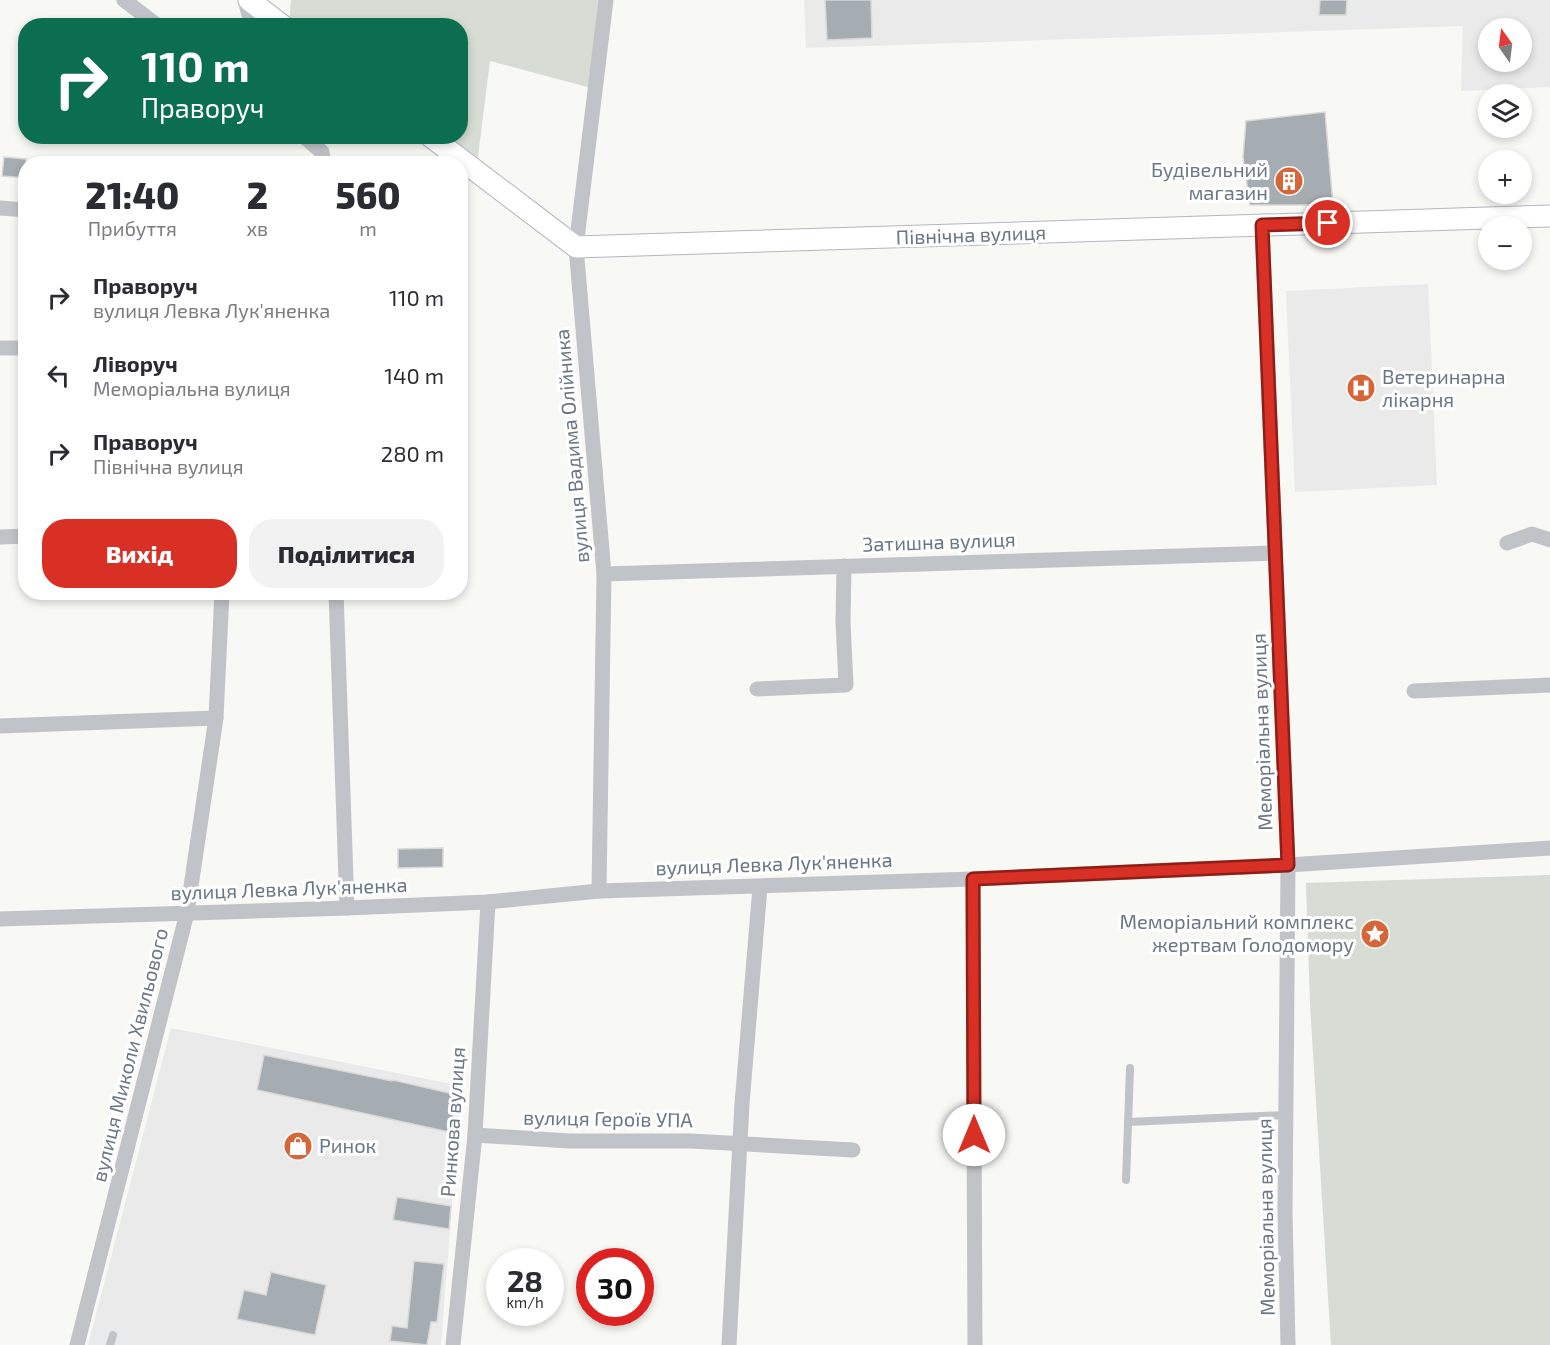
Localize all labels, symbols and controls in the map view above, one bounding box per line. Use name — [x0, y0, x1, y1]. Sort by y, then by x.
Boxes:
north arrow — [1478, 18, 1532, 72]
map controls — [1478, 18, 1532, 270]
text: 110 m — [141, 40, 250, 90]
icon: right — [42, 42, 120, 120]
button: layers — [1478, 84, 1532, 138]
text: Праворуч — [141, 91, 264, 123]
button: + — [1478, 150, 1532, 204]
place label: Будівельний магазин — [1151, 157, 1268, 204]
building icon: Будівельний магазин — [1273, 165, 1305, 197]
text: 21:40 — [85, 173, 179, 216]
text: 2 — [247, 173, 268, 216]
text: 560 — [336, 173, 401, 216]
pin — [1302, 197, 1353, 248]
icon: arrive — [1311, 206, 1344, 239]
text: Прибуття — [88, 216, 177, 240]
text: хв — [247, 216, 268, 240]
text: m — [359, 216, 377, 240]
button: − — [1478, 216, 1532, 270]
street label: Північна вулиця — [895, 219, 1047, 250]
text: Праворуч — [93, 272, 198, 298]
icon: right — [42, 281, 75, 314]
text: 110 m — [389, 284, 444, 310]
text: вулиця Левка Лук'яненка — [93, 298, 330, 322]
street label: вулиця Вадима Олійника — [549, 328, 594, 564]
text: Ліворуч — [93, 350, 178, 376]
icon: left — [42, 359, 75, 392]
text: 140 m — [384, 362, 444, 388]
place label: Ветеринарна лікарня — [1382, 364, 1506, 411]
hospital icon: Ветеринарна лікарня — [1345, 372, 1377, 404]
text: Меморіальна вулиця — [93, 376, 291, 400]
text: Праворуч — [93, 428, 198, 454]
icon: right — [42, 437, 75, 470]
text: 280 m — [381, 440, 444, 466]
text: Північна вулиця — [93, 454, 244, 478]
button: Вихід — [42, 519, 237, 588]
button: Поділитися — [249, 519, 444, 588]
street label: Затишна вулиця — [862, 526, 1016, 557]
street label: Меморіальна вулиця — [1246, 633, 1277, 831]
street label: вулиця Левка Лук'яненка — [655, 847, 893, 880]
street label: вулиця Левка Лук'яненка — [170, 872, 408, 905]
place label: Меморіальний комплекс жертвам Голодомору — [1119, 909, 1354, 957]
place icon: Меморіальний комплекс жертвам Голодомору — [1359, 918, 1391, 950]
street label: вулиця Миколи Хвильового — [86, 925, 173, 1184]
street label: Ринкова вулиця — [435, 1046, 470, 1198]
position arrow — [942, 1103, 1006, 1167]
street label: вулиця Героїв УПА — [523, 1105, 694, 1132]
street label: Меморіальна вулиця — [1251, 1118, 1280, 1316]
shop icon: Ринок — [282, 1130, 314, 1162]
place label: Ринок — [319, 1133, 377, 1157]
speed limit sign: 30 — [576, 1248, 654, 1326]
text: 28 — [507, 1262, 543, 1298]
text: km/h — [506, 1293, 544, 1311]

